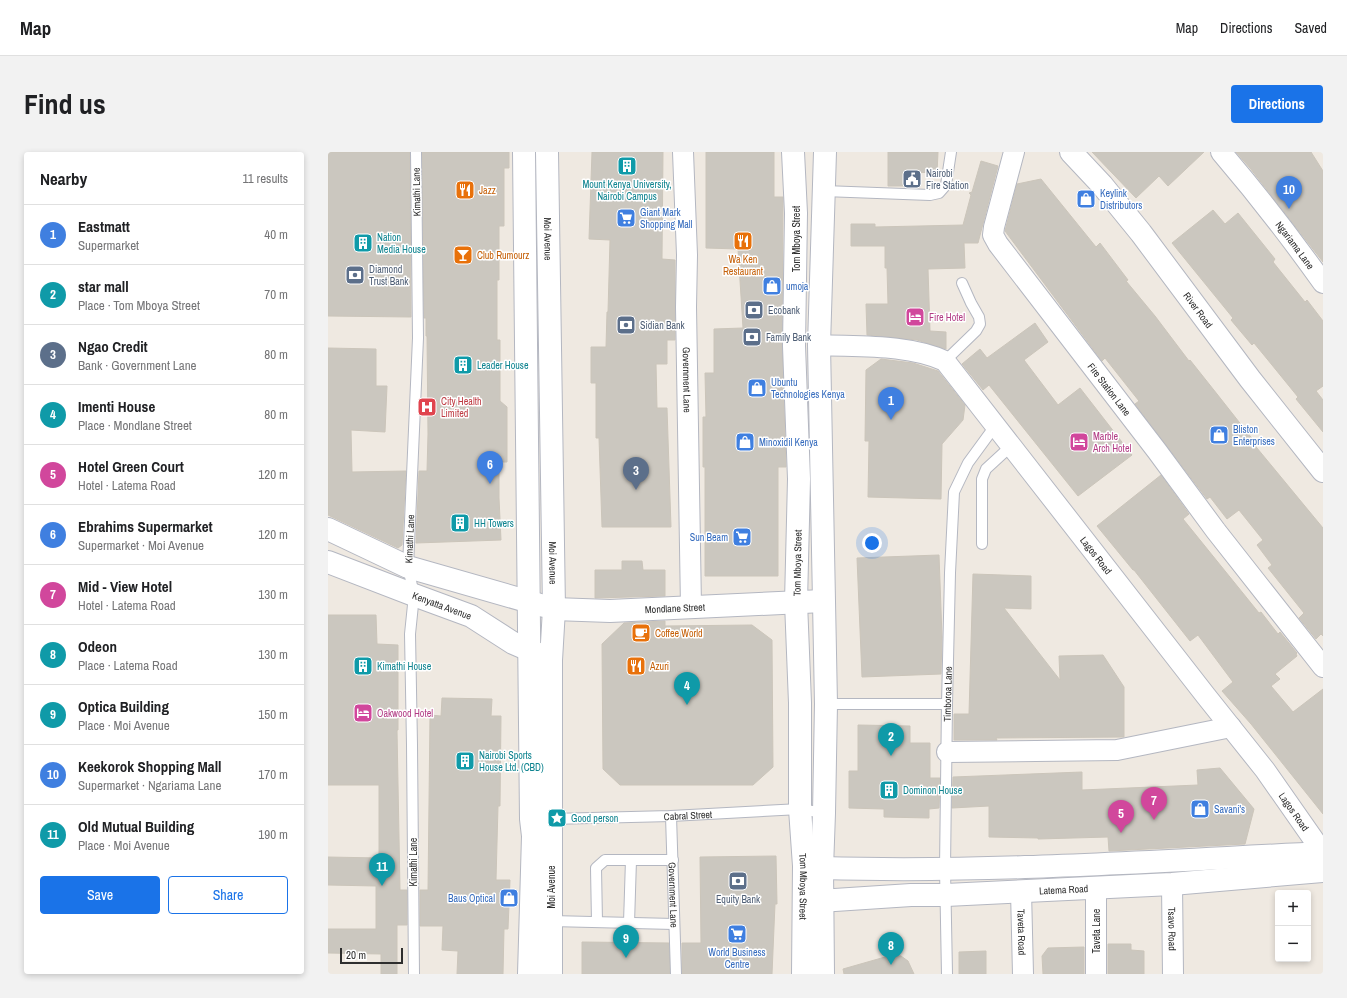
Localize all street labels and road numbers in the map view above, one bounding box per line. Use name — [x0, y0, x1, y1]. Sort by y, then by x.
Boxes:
street label: Kimathi Lane — [410, 167, 423, 216]
street label: Tom Mboya Street — [790, 205, 803, 272]
street label: Moi Avenue — [541, 217, 555, 261]
street label: Ngariama Lane — [1273, 219, 1317, 272]
street label: River Road — [1180, 290, 1216, 331]
street label: Government Lane — [680, 347, 694, 413]
street label: Fire Station Lane — [1085, 360, 1134, 419]
street label: Kimathi Lane — [402, 514, 417, 564]
street label: Tom Mboya Street — [790, 529, 805, 596]
street label: Lagos Road — [1077, 534, 1115, 577]
street label: Moi Avenue — [546, 541, 560, 585]
street label: Kenyatta Avenue — [411, 589, 474, 623]
street label: Mondlane Street — [645, 601, 706, 616]
street label: Timboroa Lane — [941, 666, 955, 722]
street label: Lagos Road — [1276, 790, 1312, 834]
street label: Cabral Street — [664, 808, 713, 823]
street label: Kimathi Lane — [407, 837, 420, 886]
street label: Tom Mboya Street — [796, 853, 810, 921]
street label: Government Lane — [665, 862, 681, 928]
street label: Moi Avenue — [545, 865, 558, 909]
street label: Latema Road — [1039, 882, 1089, 897]
street label: Tsavo Road — [1165, 907, 1179, 951]
street label: Taveta Lane — [1090, 908, 1103, 953]
street label: Taveta Road — [1014, 909, 1029, 955]

